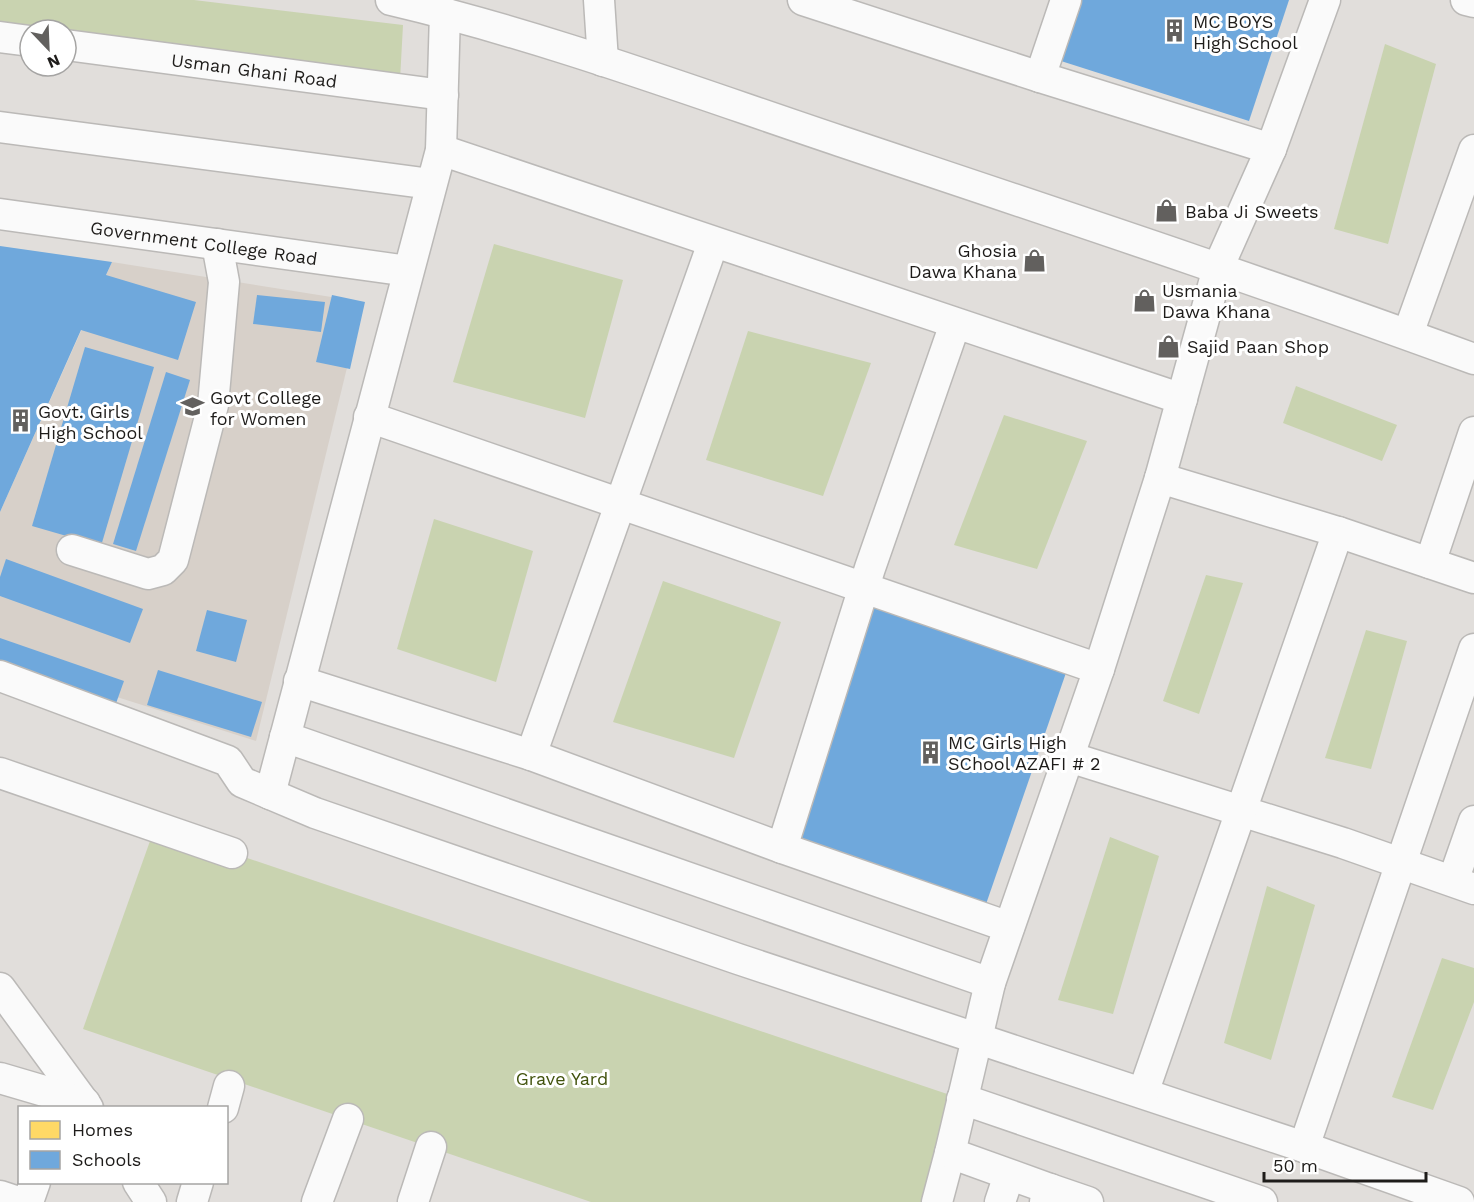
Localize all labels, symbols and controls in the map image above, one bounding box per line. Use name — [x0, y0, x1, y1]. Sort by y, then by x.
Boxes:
place label: MC BOYS High School — [1193, 11, 1298, 53]
north arrow — [18, 18, 78, 78]
building icon: MC BOYS High School — [1162, 18, 1188, 44]
street label: Usman Ghani Road — [170, 49, 339, 91]
text: N — [44, 50, 63, 72]
shop icon: Baba Ji Sweets — [1154, 198, 1180, 224]
place label: Baba Ji Sweets — [1185, 201, 1319, 222]
street label: Government College Road — [89, 216, 319, 269]
place label: Ghosia Dawa Khana — [909, 240, 1017, 282]
shop icon: Ghosia Dawa Khana — [1022, 247, 1048, 273]
place label: Usmania Dawa Khana — [1162, 280, 1270, 322]
shop icon: Usmania Dawa Khana — [1131, 287, 1157, 313]
shop icon: Sajid Paan Shop — [1156, 333, 1182, 359]
place label: Sajid Paan Shop — [1187, 336, 1329, 357]
place label: Govt College for Women — [210, 387, 321, 429]
school or university icon: Govt College for Women — [179, 394, 205, 420]
place label: Govt. Girls High School — [38, 401, 143, 443]
building icon: Govt. Girls High School — [7, 408, 33, 434]
place label: MC Girls High SChool AZAFI # 2 — [948, 732, 1101, 774]
building icon: MC Girls High SChool AZAFI # 2 — [917, 739, 943, 765]
park label: Grave Yard — [516, 1068, 608, 1089]
legend — [18, 1106, 228, 1184]
text: Homes — [72, 1119, 133, 1140]
scale bar — [1264, 1145, 1426, 1183]
text: Schools — [72, 1149, 141, 1170]
text: 50 m — [1273, 1155, 1318, 1176]

